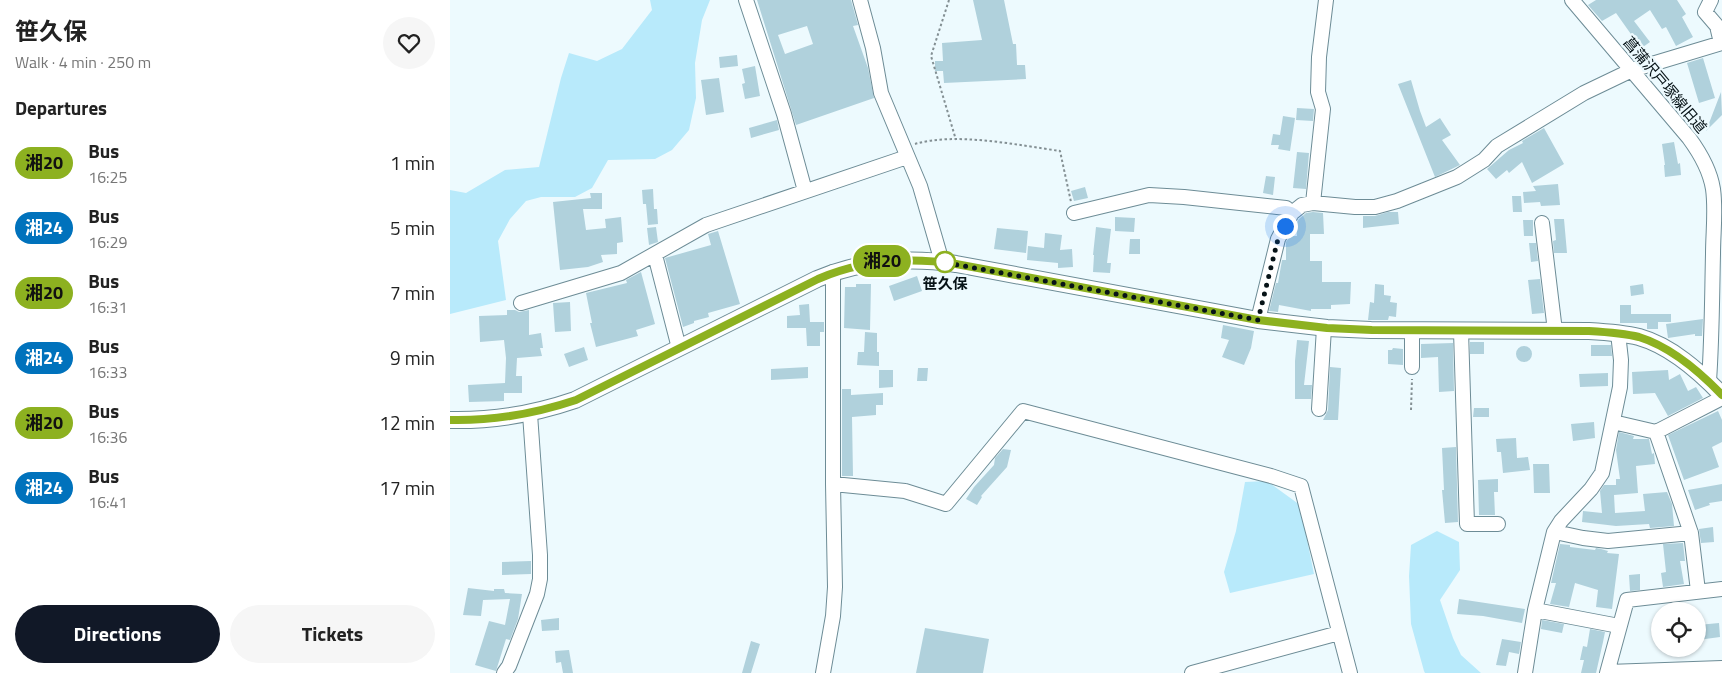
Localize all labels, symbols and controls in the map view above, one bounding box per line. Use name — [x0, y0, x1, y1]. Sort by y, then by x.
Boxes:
text: 笹久保 — [15, 13, 87, 49]
button: heart — [383, 17, 435, 69]
street label: 菖蒲沢戸塚線旧道 — [1618, 31, 1713, 138]
text: Walk · 4 min · 250 m — [15, 50, 151, 74]
text: Departures — [15, 93, 107, 122]
text: Bus — [88, 136, 119, 165]
text: 1 min — [390, 148, 435, 177]
text: 湘20 — [25, 149, 63, 176]
text: 16:25 — [88, 165, 127, 189]
text: Bus — [88, 201, 119, 230]
text: 5 min — [390, 213, 435, 242]
text: 湘24 — [25, 214, 63, 241]
your location — [1273, 214, 1298, 239]
text: 16:29 — [88, 230, 127, 254]
line badge: 湘20 — [853, 245, 911, 277]
text: 湘20 — [863, 247, 901, 274]
marker: 笹久保 — [934, 251, 956, 273]
text: Bus — [88, 266, 119, 295]
place label: 笹久保 — [922, 272, 968, 295]
text: 7 min — [390, 278, 435, 307]
text: 湘20 — [25, 279, 63, 306]
text: 16:31 — [88, 295, 127, 319]
text: Bus — [88, 331, 119, 360]
text: 9 min — [390, 343, 435, 372]
text: 湘24 — [25, 344, 63, 371]
text: 16:33 — [88, 360, 127, 384]
text: Bus — [88, 396, 119, 425]
text: 12 min — [379, 408, 435, 437]
text: 湘20 — [25, 409, 63, 436]
text: 16:36 — [88, 425, 127, 449]
text: Bus — [88, 461, 119, 490]
text: 17 min — [379, 473, 435, 502]
text: 湘24 — [25, 474, 63, 501]
text: 16:41 — [88, 490, 127, 514]
map controls — [1651, 602, 1706, 657]
button: locate — [1651, 602, 1706, 657]
button: Directions — [15, 605, 220, 663]
button: Tickets — [230, 605, 435, 663]

